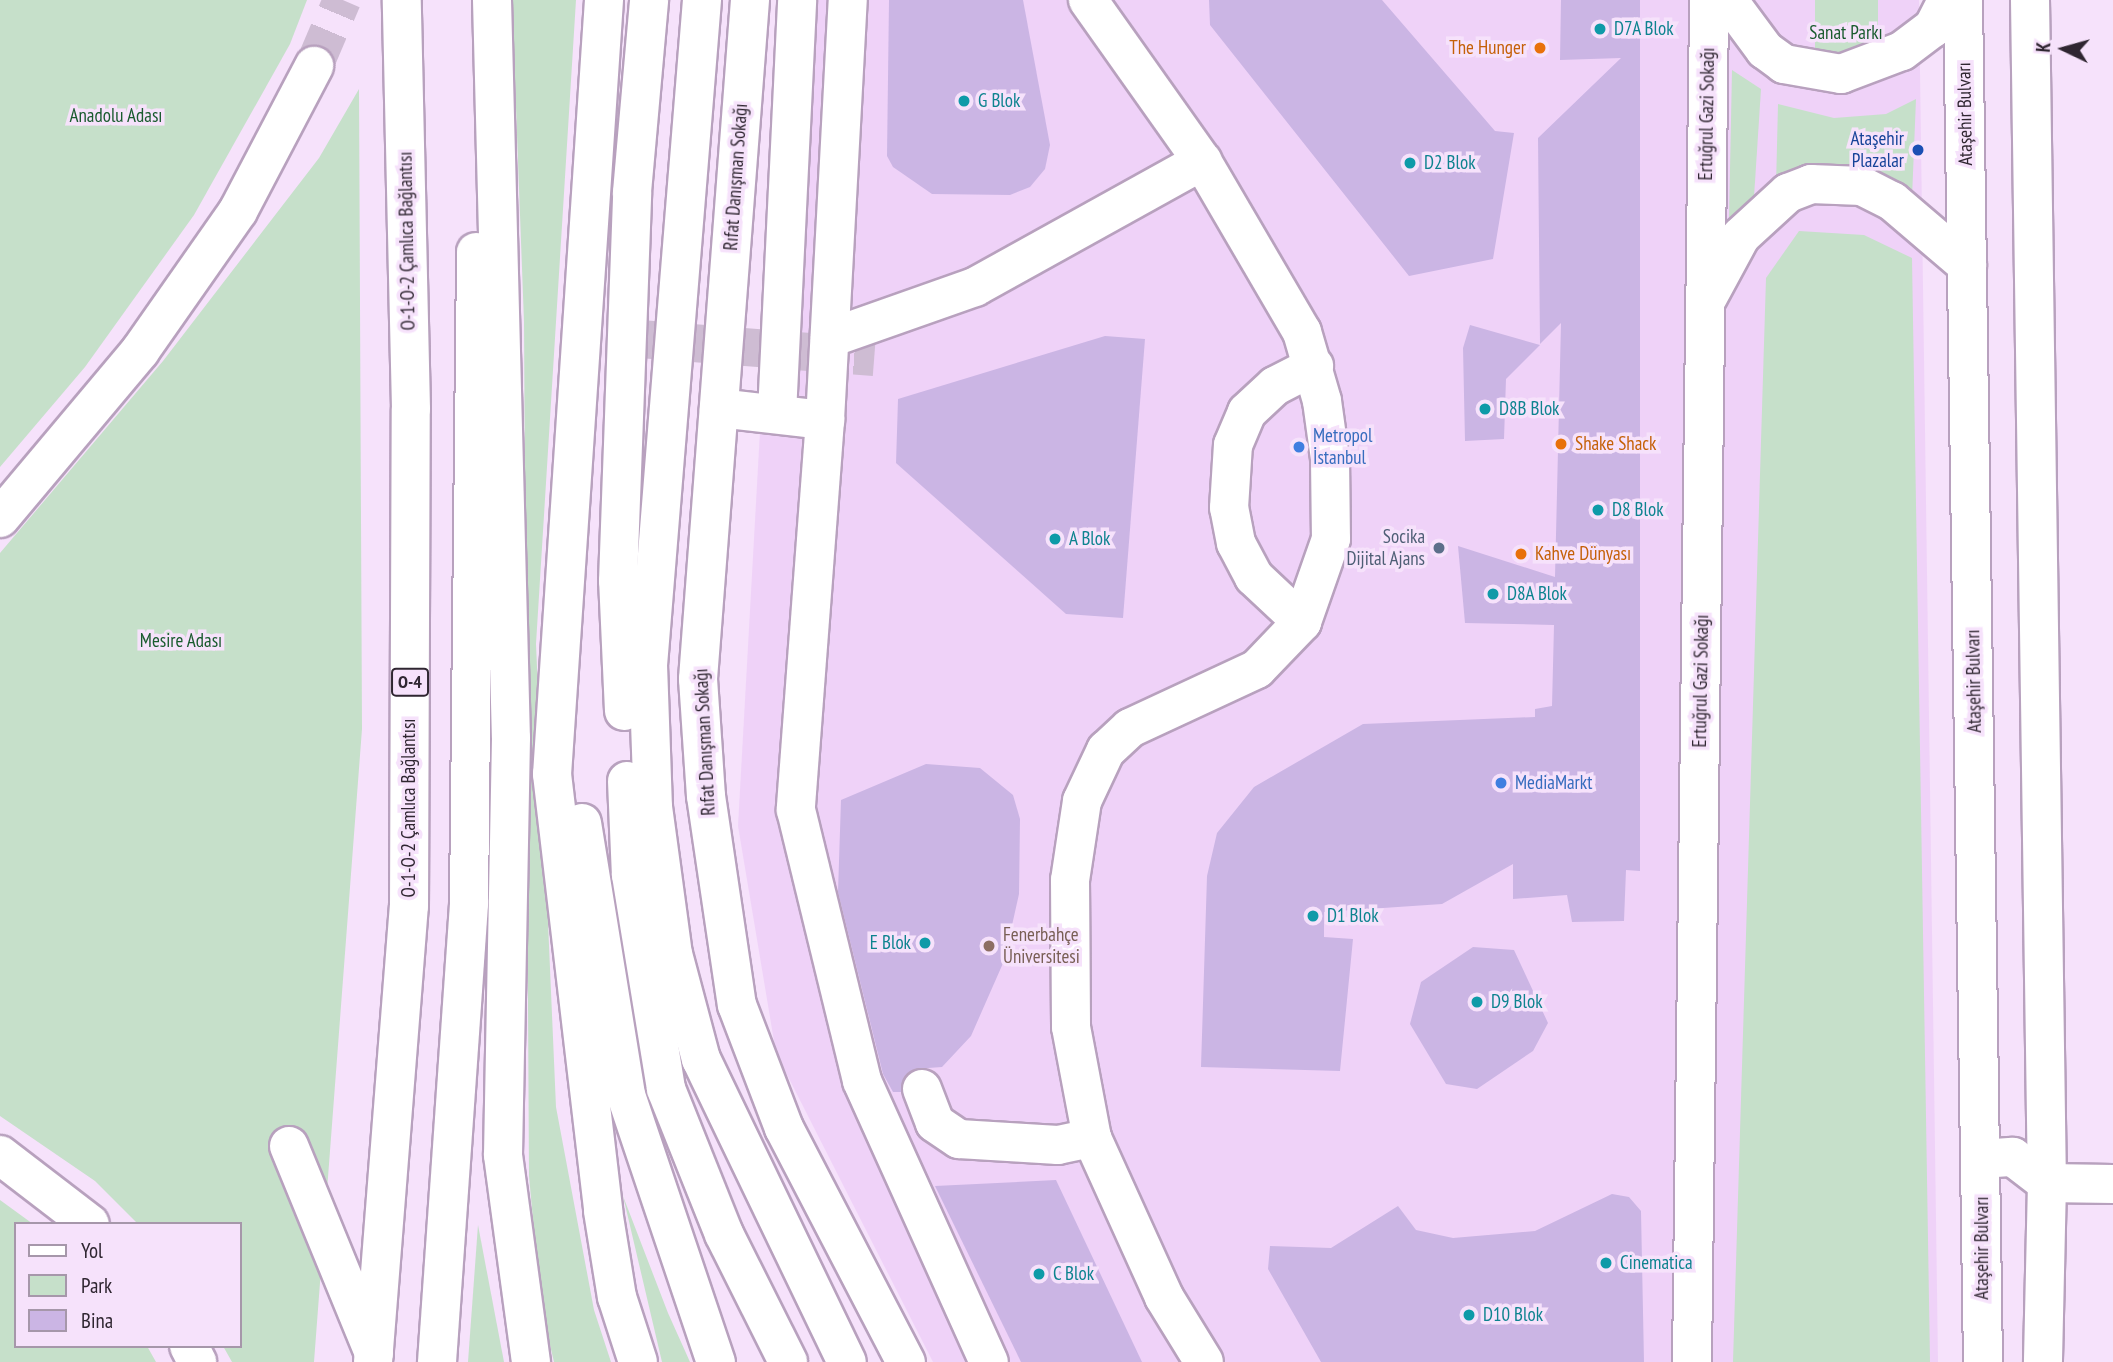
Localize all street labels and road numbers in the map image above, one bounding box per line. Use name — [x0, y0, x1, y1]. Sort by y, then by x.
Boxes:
street label: Ertuğrul Gazi Sokağı — [1694, 47, 1720, 181]
street label: Ataşehir Bulvarı — [1953, 62, 1977, 166]
street label: Rıfat Danışman Sokağı — [719, 103, 753, 251]
street label: O-1-O-2 Çamlıca Bağlantısı — [394, 151, 420, 331]
street label: Ertuğrul Gazi Sokağı — [1688, 614, 1714, 748]
street label: Ataşehir Bulvarı — [1962, 629, 1986, 733]
road number: O-4 — [391, 668, 429, 696]
street label: Rıfat Danışman Sokağı — [690, 668, 720, 816]
street label: O-1-O-2 Çamlıca Bağlantısı — [398, 719, 420, 897]
street label: Ataşehir Bulvarı — [1971, 1196, 1993, 1300]

